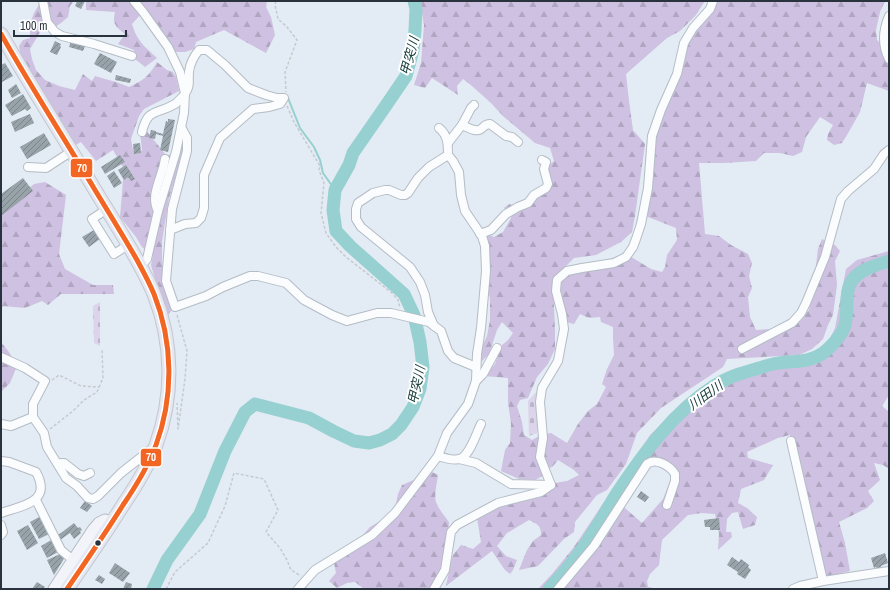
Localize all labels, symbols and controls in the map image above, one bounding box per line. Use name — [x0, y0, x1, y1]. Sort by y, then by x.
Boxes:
scale bar — [14, 12, 126, 38]
text: 100 m — [20, 18, 47, 34]
water label: 甲突川 — [396, 33, 423, 77]
line badge: 70 — [70, 158, 93, 178]
text: 70 — [77, 161, 87, 175]
water label: 甲突川 — [404, 362, 429, 406]
water label: 川田川 — [685, 376, 728, 414]
line badge: 70 — [140, 448, 162, 467]
text: 70 — [146, 450, 156, 464]
unlabelled marker — [93, 538, 103, 548]

